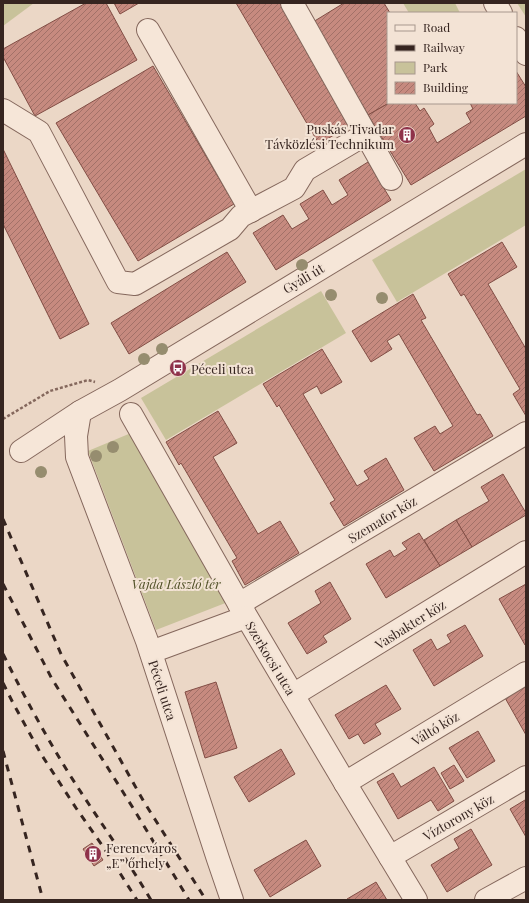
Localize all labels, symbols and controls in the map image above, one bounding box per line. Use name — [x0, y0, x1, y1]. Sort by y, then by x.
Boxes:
legend — [387, 12, 517, 104]
text: Road — [423, 19, 450, 35]
text: Railway — [423, 39, 465, 55]
text: Park — [423, 59, 448, 75]
text: Building — [423, 79, 469, 95]
place label: Puskás Tivadar Távközlési Technikum — [265, 120, 394, 152]
building icon: Puskás Tivadar Távközlési Technikum — [397, 125, 417, 145]
street label: Gyáli út — [279, 259, 327, 297]
bus stop icon: Péceli utca — [168, 358, 188, 378]
place label: Péceli utca — [191, 360, 254, 377]
street label: Szemafor köz — [344, 492, 420, 546]
park label: Vajda László tér — [132, 575, 221, 592]
street label: Vasbakter köz — [371, 596, 449, 653]
street label: Szerkocsi utca — [242, 618, 300, 699]
street label: Péceli utca — [145, 658, 181, 723]
street label: Váltó köz — [407, 707, 462, 749]
street label: Víztorony köz — [419, 790, 497, 845]
place label: Ferencváros „E” őrhely — [106, 839, 177, 871]
building icon: Ferencváros „E” őrhely — [83, 844, 103, 864]

